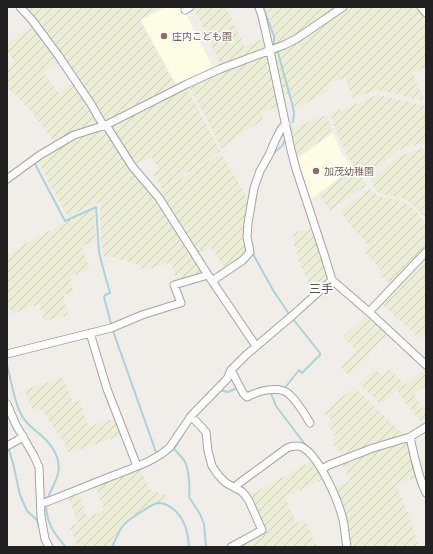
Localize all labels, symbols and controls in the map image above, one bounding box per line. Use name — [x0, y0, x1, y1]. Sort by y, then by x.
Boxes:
marker: 庄内こども園 — [159, 31, 169, 41]
place label: 庄内こども園 — [172, 31, 232, 42]
marker: 加茂幼稚園 — [311, 166, 321, 176]
place label: 加茂幼稚園 — [324, 166, 374, 177]
district label: 三手 — [309, 282, 333, 296]

